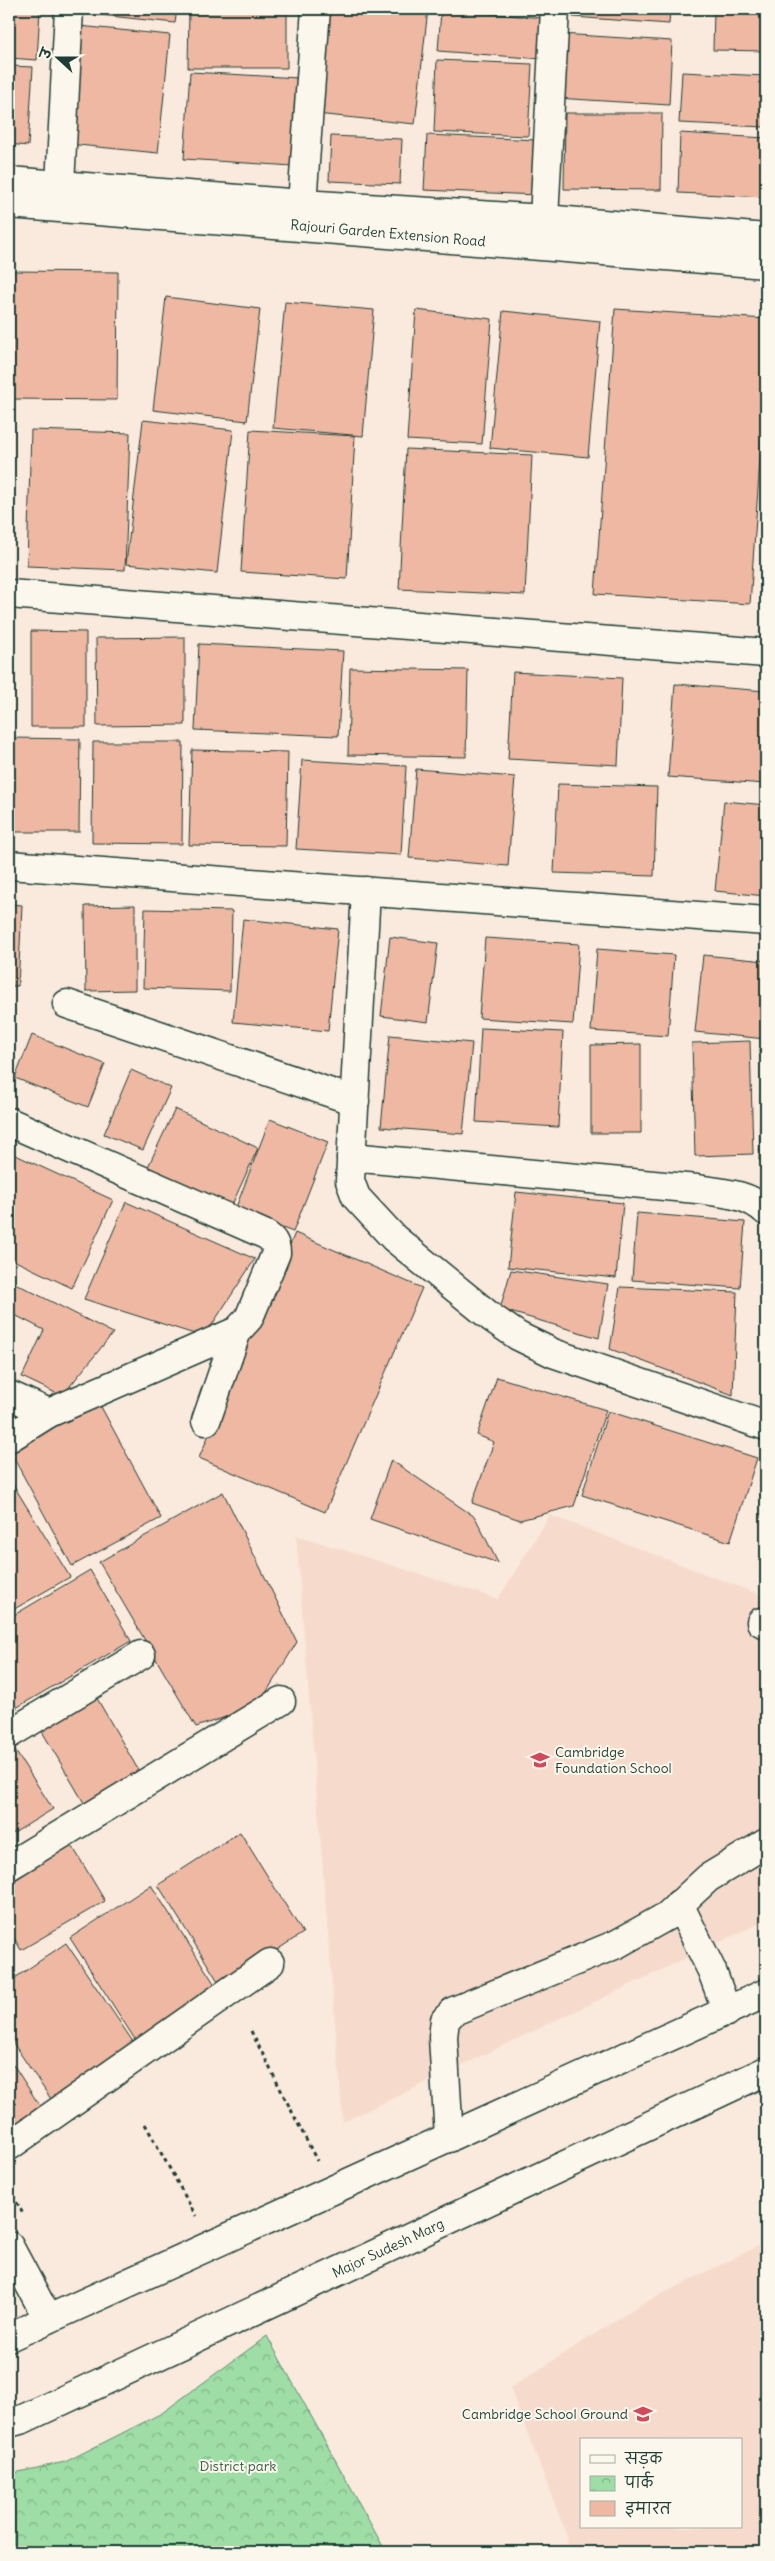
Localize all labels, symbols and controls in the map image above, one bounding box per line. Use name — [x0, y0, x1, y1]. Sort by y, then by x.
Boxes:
north arrow — [32, 32, 82, 82]
text: उ — [35, 44, 57, 63]
street label: Rajouri Garden Extension Road — [290, 215, 486, 251]
place label: Cambridge Foundation School — [555, 1743, 672, 1777]
school or university icon: Cambridge Foundation School — [529, 1749, 551, 1771]
street label: Major Sudesh Marg — [329, 2214, 447, 2282]
school or university icon: Cambridge School Ground — [632, 2403, 654, 2425]
place label: Cambridge School Ground — [462, 2405, 628, 2423]
legend — [580, 2438, 742, 2528]
text: सड़क — [624, 2449, 663, 2469]
park label: District park — [200, 2457, 277, 2475]
text: पार्क — [624, 2471, 655, 2492]
text: इमारत — [625, 2499, 672, 2518]

